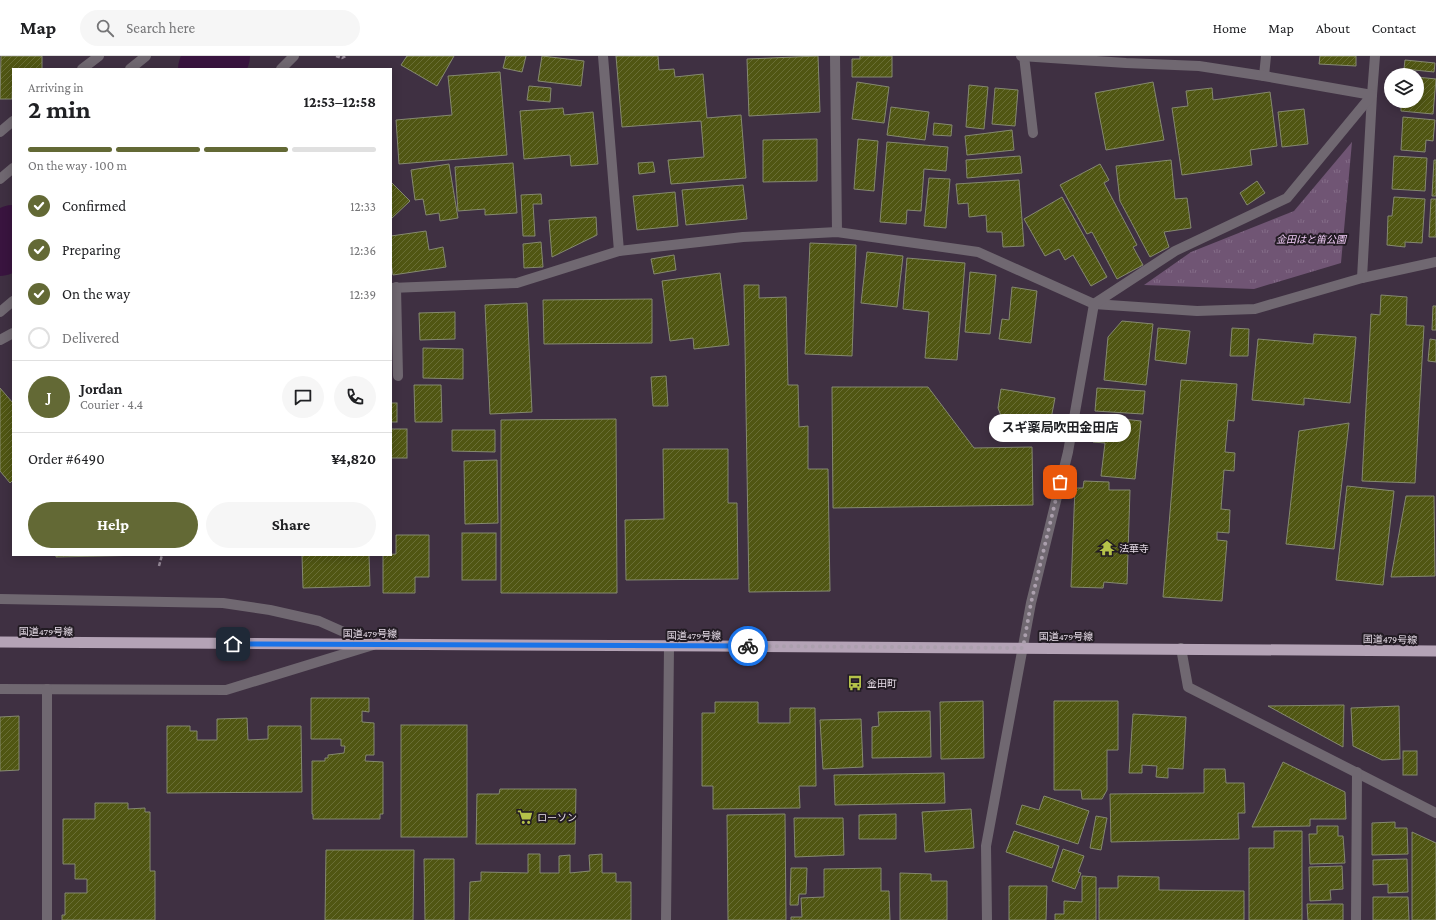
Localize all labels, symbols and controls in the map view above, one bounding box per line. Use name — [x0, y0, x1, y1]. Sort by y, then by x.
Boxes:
search box — [80, 10, 360, 46]
text: Map — [20, 17, 56, 38]
icon: search — [94, 17, 116, 39]
text: Search here — [126, 20, 195, 36]
text: Home — [1213, 20, 1246, 36]
text: Map — [1268, 20, 1294, 36]
text: About — [1316, 20, 1350, 36]
text: Contact — [1372, 20, 1416, 36]
map controls — [1384, 68, 1424, 108]
button: layers — [1384, 68, 1424, 108]
text: Arriving in — [28, 80, 84, 95]
text: 12:53–12:58 — [303, 94, 376, 110]
text: 2 min — [28, 95, 91, 124]
text: On the way · 100 m — [28, 158, 127, 173]
icon: check — [28, 195, 50, 217]
text: Confirmed — [62, 198, 126, 214]
text: 12:33 — [350, 199, 376, 214]
park label: 金田はと笛公園 — [1276, 234, 1348, 245]
icon: check — [28, 239, 50, 261]
text: Preparing — [62, 242, 121, 258]
text: 12:36 — [350, 243, 376, 258]
icon: check — [28, 283, 50, 305]
text: On the way — [62, 286, 130, 302]
text: 12:39 — [350, 287, 376, 302]
text: Delivered — [62, 330, 119, 346]
button: chat — [282, 376, 324, 418]
button: phone — [334, 376, 376, 418]
text: Jordan — [80, 381, 122, 397]
text: J — [46, 389, 52, 405]
text: Courier · 4.4 — [80, 397, 143, 412]
callout: スギ薬局吹田金田店 — [989, 414, 1131, 442]
text: スギ薬局吹田金田店 — [1001, 420, 1119, 435]
text: Order #6490 — [28, 451, 105, 467]
text: ¥4,820 — [331, 451, 376, 467]
pin — [1043, 465, 1077, 499]
icon: bag — [1049, 471, 1071, 493]
button: Help — [28, 502, 198, 548]
button: Share — [206, 502, 376, 548]
temple icon: 法華寺 — [1098, 539, 1116, 557]
place label: 法華寺 — [1119, 543, 1149, 554]
street label: 国道479号線 — [19, 626, 73, 637]
courier — [728, 626, 768, 666]
pin — [216, 627, 250, 661]
street label: 国道479号線 — [343, 628, 397, 639]
street label: 国道479号線 — [667, 630, 721, 641]
street label: 国道479号線 — [1039, 631, 1093, 642]
icon: home — [222, 633, 244, 655]
street label: 国道479号線 — [1363, 634, 1417, 645]
icon: bike — [737, 635, 759, 657]
bus stop icon: 金田町 — [846, 674, 864, 692]
place label: 金田町 — [867, 678, 897, 689]
supermarket icon: ローソン — [516, 808, 534, 826]
place label: ローソン — [537, 812, 577, 823]

